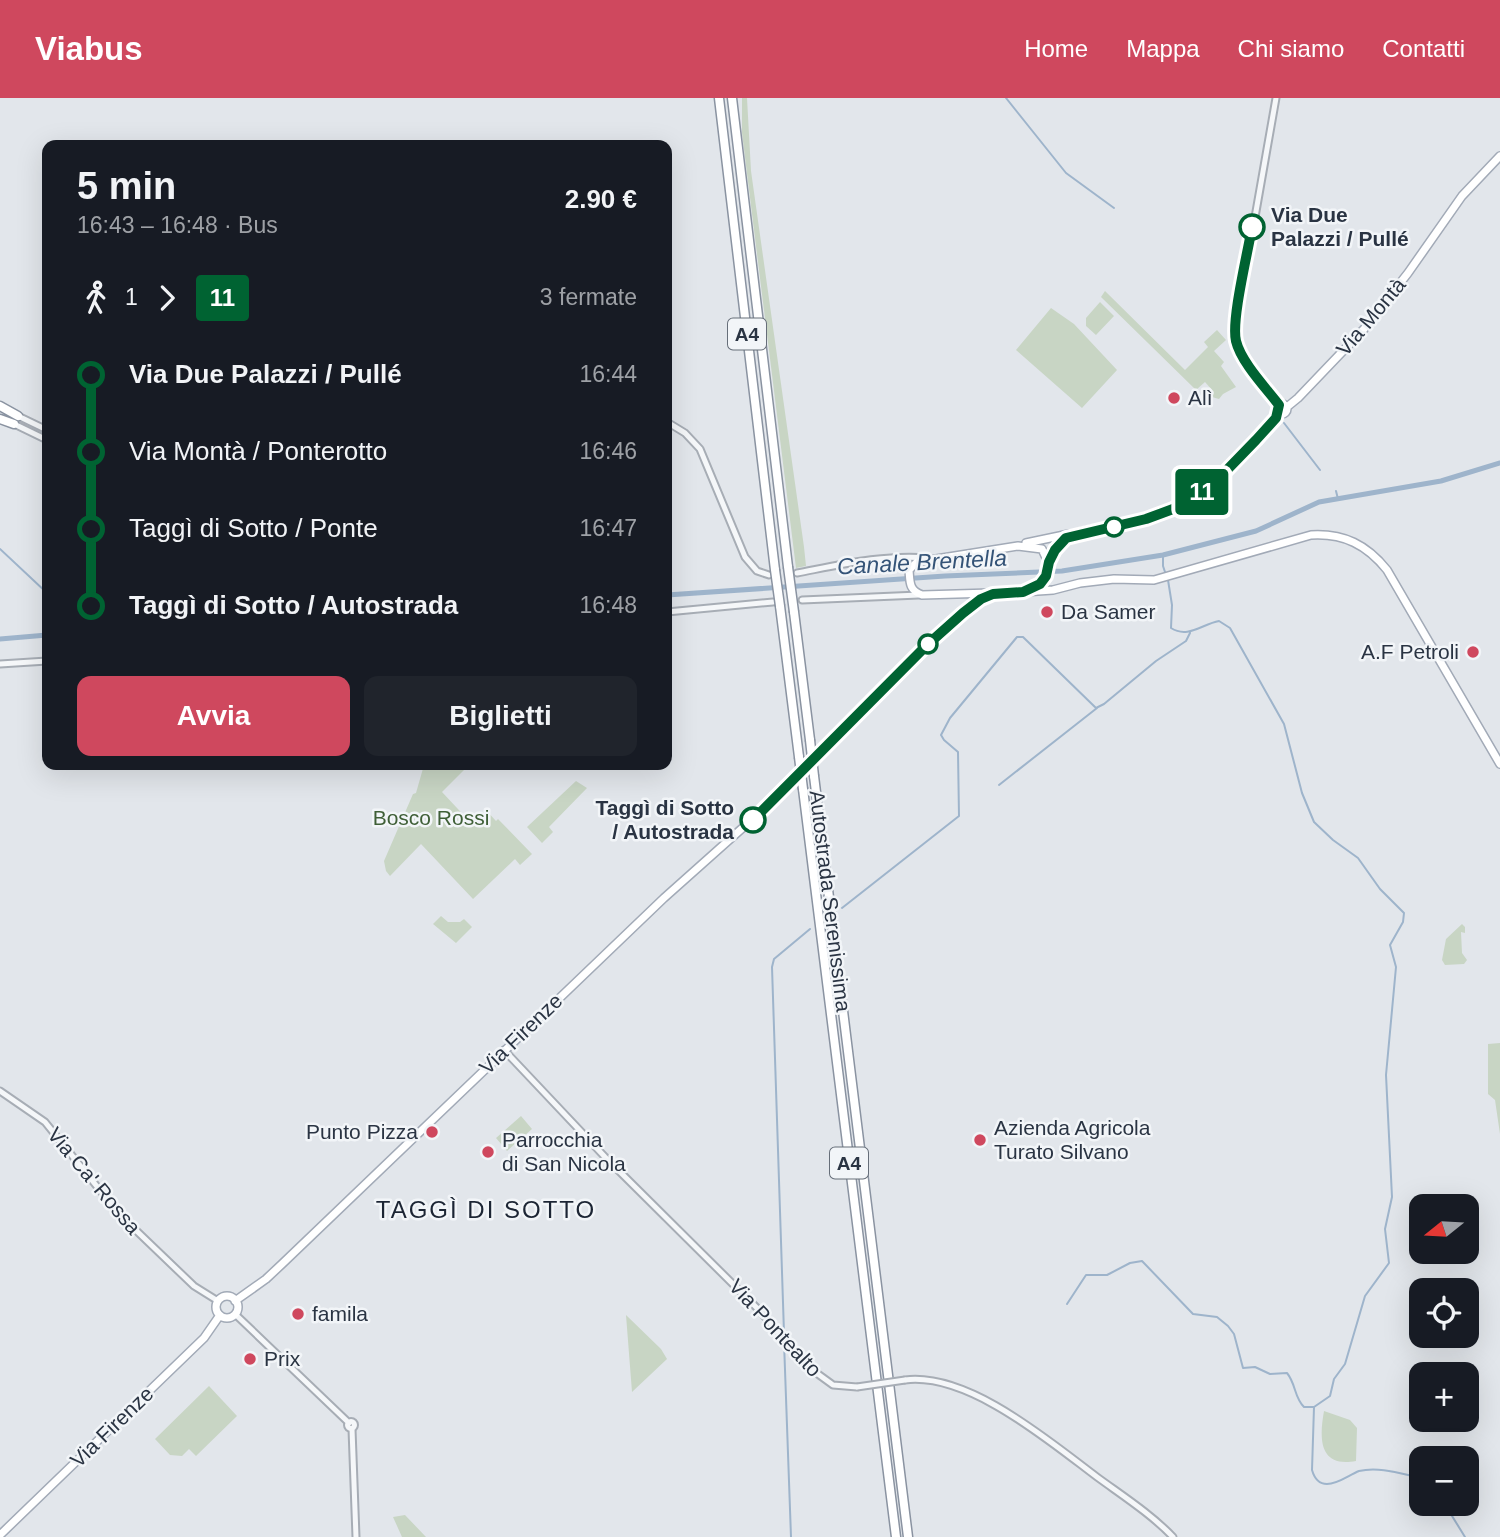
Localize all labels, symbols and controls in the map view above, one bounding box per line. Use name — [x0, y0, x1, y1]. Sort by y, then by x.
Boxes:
text: Viabus — [35, 30, 143, 67]
text: Home — [1024, 35, 1088, 62]
text: Mappa — [1126, 35, 1200, 62]
text: Chi siamo — [1238, 35, 1344, 62]
text: Contatti — [1382, 35, 1465, 62]
text: 5 min — [77, 165, 176, 207]
text: 2.90 € — [565, 184, 637, 214]
place label: Via Due Palazzi / Pullé — [1271, 203, 1409, 250]
text: 16:43 – 16:48 · Bus — [77, 212, 278, 238]
marker: Via Due Palazzi / Pullé — [1239, 214, 1265, 240]
street label: Via Montà — [1332, 273, 1410, 360]
icon: walk — [77, 279, 115, 317]
icon: forward — [148, 279, 186, 317]
text: 1 — [125, 284, 138, 310]
text: 11 — [210, 284, 235, 311]
text: 3 fermate — [540, 284, 637, 310]
road number: A4 — [728, 318, 766, 350]
text: Via Due Palazzi / Pullé — [129, 359, 402, 389]
text: 16:44 — [579, 361, 637, 387]
place label: Alì — [1188, 386, 1213, 409]
marker: Alì — [1166, 390, 1182, 406]
text: Via Montà / Ponterotto — [129, 436, 387, 466]
text: 16:46 — [579, 438, 637, 464]
line badge: 11 — [1170, 469, 1234, 515]
text: 11 — [1189, 478, 1215, 505]
text: Taggì di Sotto / Ponte — [129, 513, 378, 543]
text: 16:47 — [579, 515, 637, 541]
unlabelled marker — [1104, 517, 1124, 537]
water label: Canale Brentella — [836, 545, 1008, 579]
text: Taggì di Sotto / Autostrada — [129, 590, 458, 620]
text: 16:48 — [579, 592, 637, 618]
place label: Da Samer — [1061, 600, 1156, 623]
marker: Da Samer — [1039, 604, 1055, 620]
unlabelled marker — [918, 634, 938, 654]
place label: A.F Petroli — [1361, 640, 1459, 663]
marker: A.F Petroli — [1465, 644, 1481, 660]
button: Avvia — [77, 676, 350, 756]
button: Biglietti — [364, 676, 637, 756]
street label: Autostrada Serenissima — [805, 789, 856, 1013]
place label: Taggì di Sotto / Autostrada — [596, 796, 734, 843]
park label: Bosco Rossi — [373, 806, 489, 829]
marker: Taggì di Sotto / Autostrada — [740, 807, 766, 833]
street label: Via Firenze — [475, 989, 567, 1079]
place label: Azienda Agricola Turato Silvano — [994, 1116, 1151, 1163]
place label: Punto Pizza — [306, 1120, 418, 1143]
street label: Via Ca' Rossa — [43, 1123, 146, 1239]
marker: Punto Pizza — [424, 1124, 440, 1140]
place label: Parrocchia di San Nicola — [502, 1128, 626, 1175]
marker: Azienda Agricola Turato Silvano — [972, 1132, 988, 1148]
marker: Parrocchia di San Nicola — [480, 1144, 496, 1160]
road number: A4 — [830, 1148, 868, 1178]
north arrow — [1409, 1194, 1479, 1264]
map controls — [1409, 1194, 1479, 1516]
district label: TAGGÌ DI SOTTO — [376, 1196, 596, 1223]
street label: Via Pontealto — [724, 1274, 826, 1381]
button: locate — [1409, 1278, 1479, 1348]
place label: famila — [312, 1302, 368, 1325]
marker: famila — [290, 1306, 306, 1322]
place label: Prix — [264, 1347, 301, 1370]
marker: Prix — [242, 1351, 258, 1367]
button: + — [1409, 1362, 1479, 1432]
street label: Via Firenze — [66, 1382, 158, 1472]
button: − — [1409, 1446, 1479, 1516]

